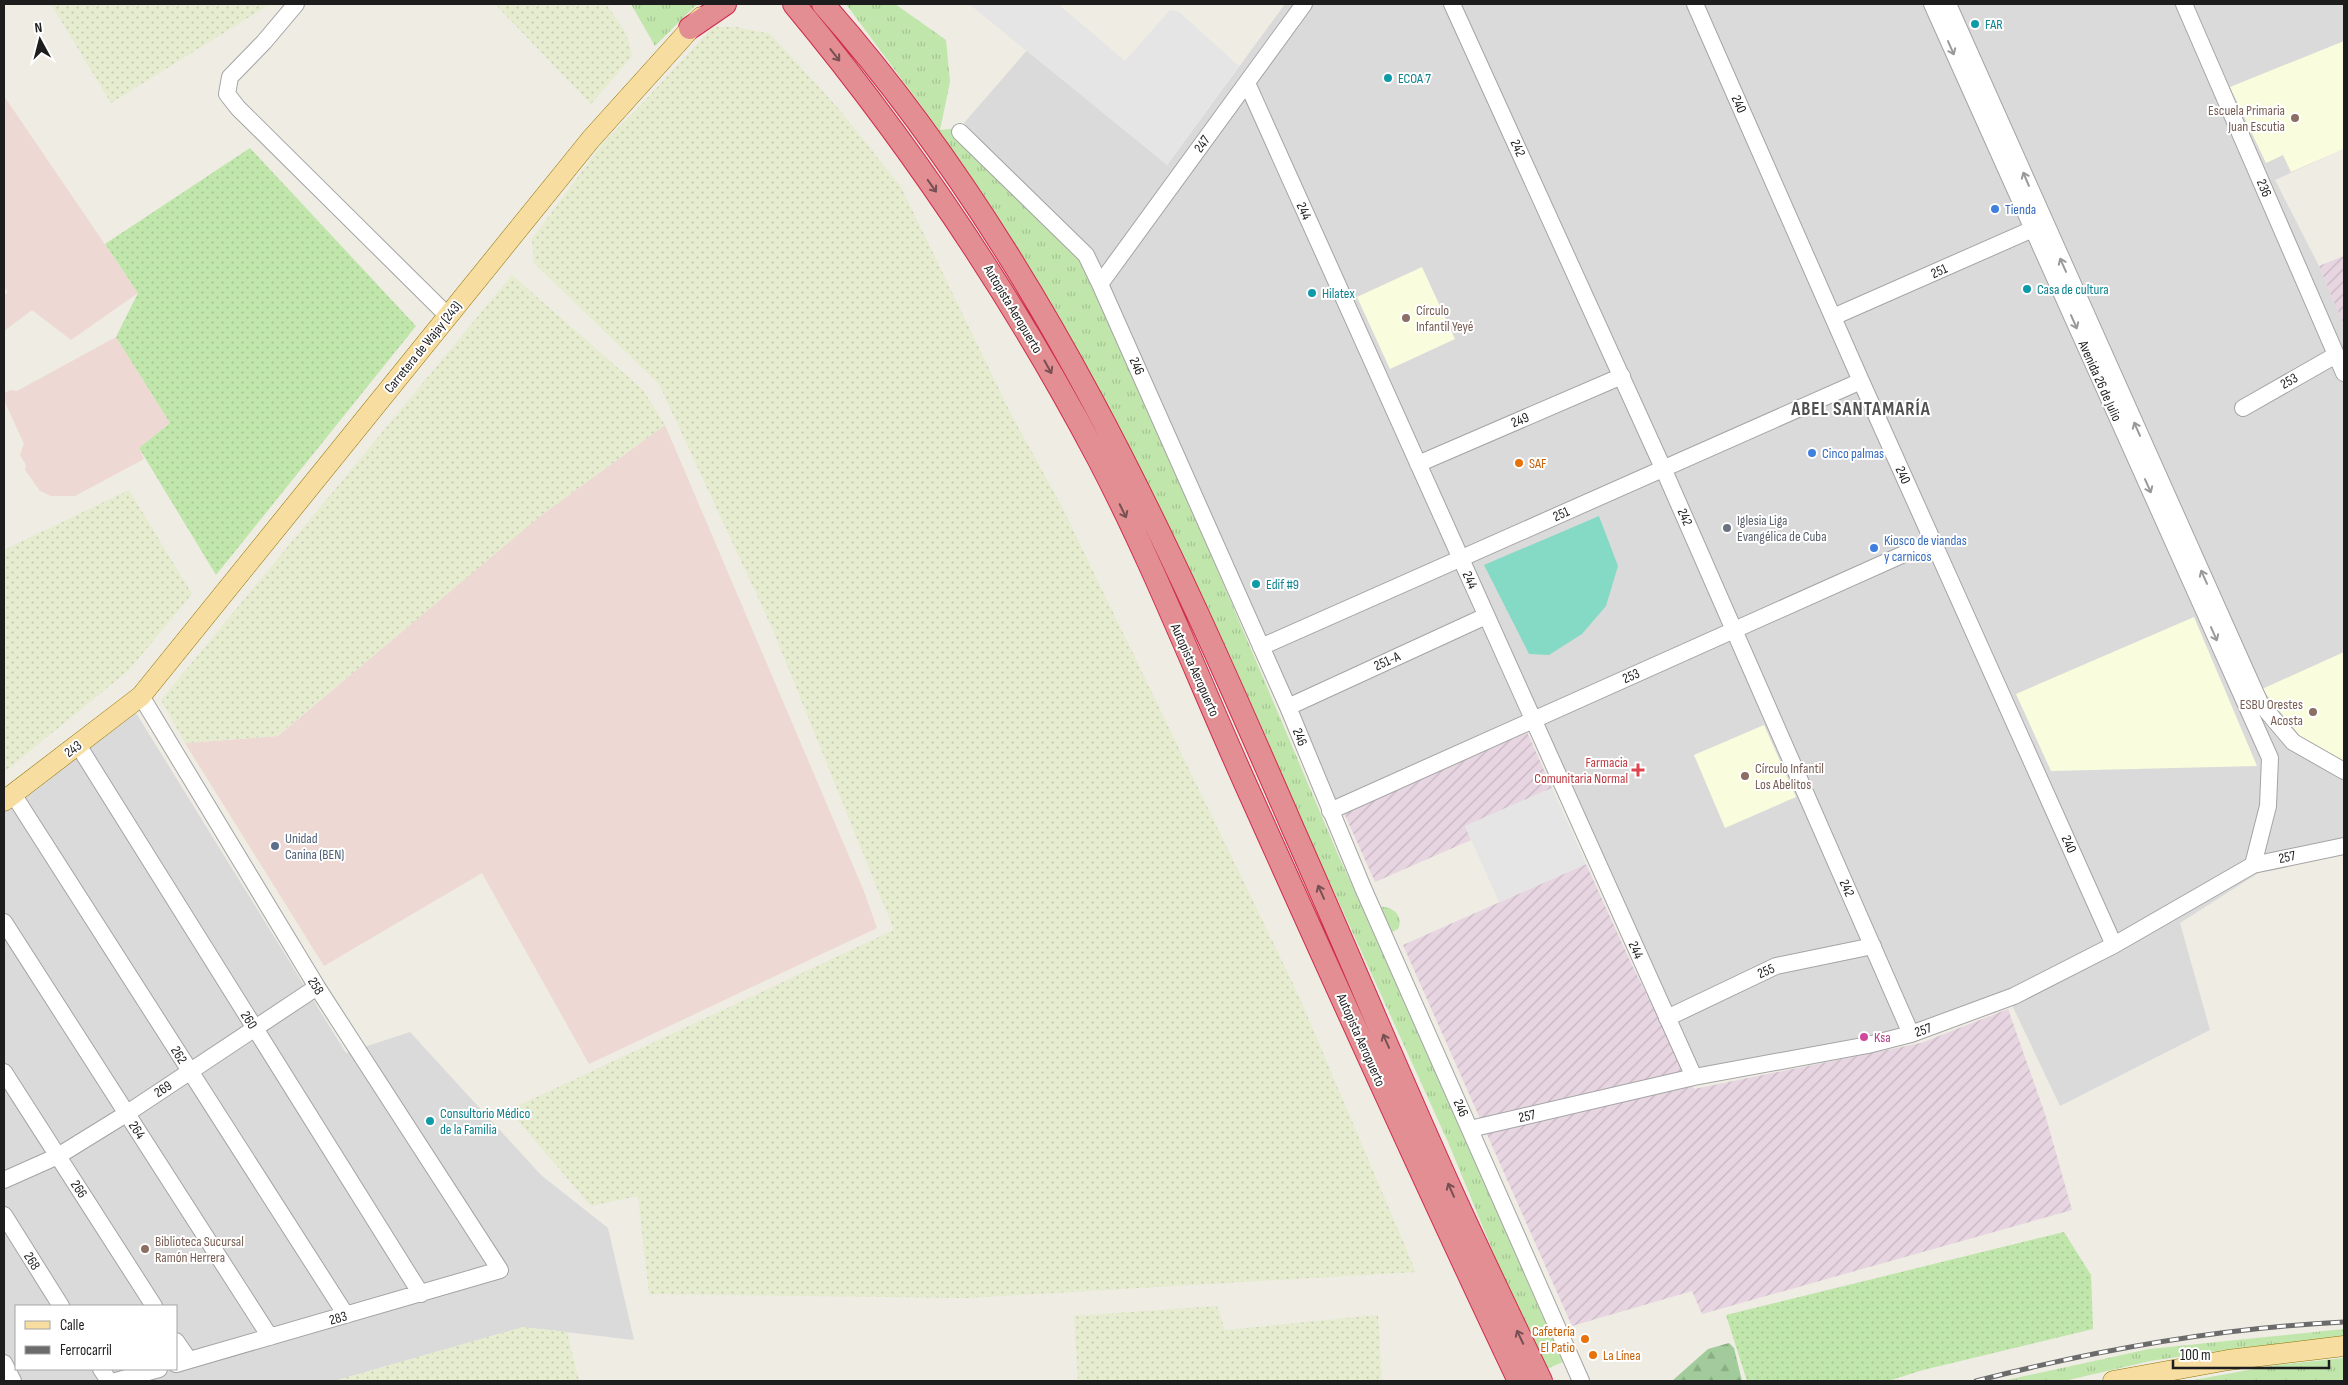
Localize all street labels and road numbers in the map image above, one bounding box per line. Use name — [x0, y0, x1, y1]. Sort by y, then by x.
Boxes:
street label: 240 — [1728, 92, 1750, 116]
street label: 247 — [1190, 132, 1214, 156]
street label: 242 — [1507, 137, 1529, 160]
street label: 236 — [2253, 176, 2275, 200]
street label: 244 — [1293, 200, 1315, 223]
street label: 251 — [1928, 260, 1950, 282]
street label: Autopista Aeropuerto — [979, 261, 1046, 356]
street label: Carretera de Wajay (243) — [381, 298, 465, 396]
street label: Avenida 26 de Julio — [2074, 337, 2125, 424]
street label: 246 — [1126, 354, 1148, 378]
street label: 253 — [2277, 369, 2301, 393]
street label: 249 — [1508, 409, 1532, 431]
street label: 240 — [1892, 463, 1914, 487]
street label: 251 — [1550, 503, 1572, 525]
street label: 242 — [1674, 506, 1696, 529]
street label: 244 — [1459, 569, 1481, 592]
street label: Autopista Aeropuerto — [1167, 620, 1223, 719]
street label: 251-A — [1371, 647, 1404, 674]
street label: 253 — [1620, 665, 1642, 687]
street label: 246 — [1289, 726, 1311, 748]
street label: 243 — [61, 737, 85, 761]
street label: 240 — [2058, 832, 2080, 856]
street label: 257 — [2277, 847, 2297, 867]
street label: 242 — [1836, 877, 1858, 900]
street label: 244 — [1625, 939, 1647, 962]
street label: 255 — [1755, 960, 1778, 982]
street label: 258 — [304, 974, 328, 998]
street label: Autopista Aeropuerto — [1333, 990, 1389, 1089]
street label: 260 — [237, 1008, 261, 1032]
street label: 257 — [1912, 1019, 1934, 1041]
street label: 262 — [167, 1043, 191, 1067]
street label: 269 — [151, 1077, 175, 1101]
street label: 246 — [1450, 1096, 1472, 1120]
street label: 257 — [1517, 1106, 1538, 1126]
street label: 264 — [125, 1118, 149, 1142]
street label: 266 — [67, 1177, 91, 1201]
street label: 268 — [20, 1249, 44, 1273]
street label: 283 — [327, 1307, 349, 1329]

